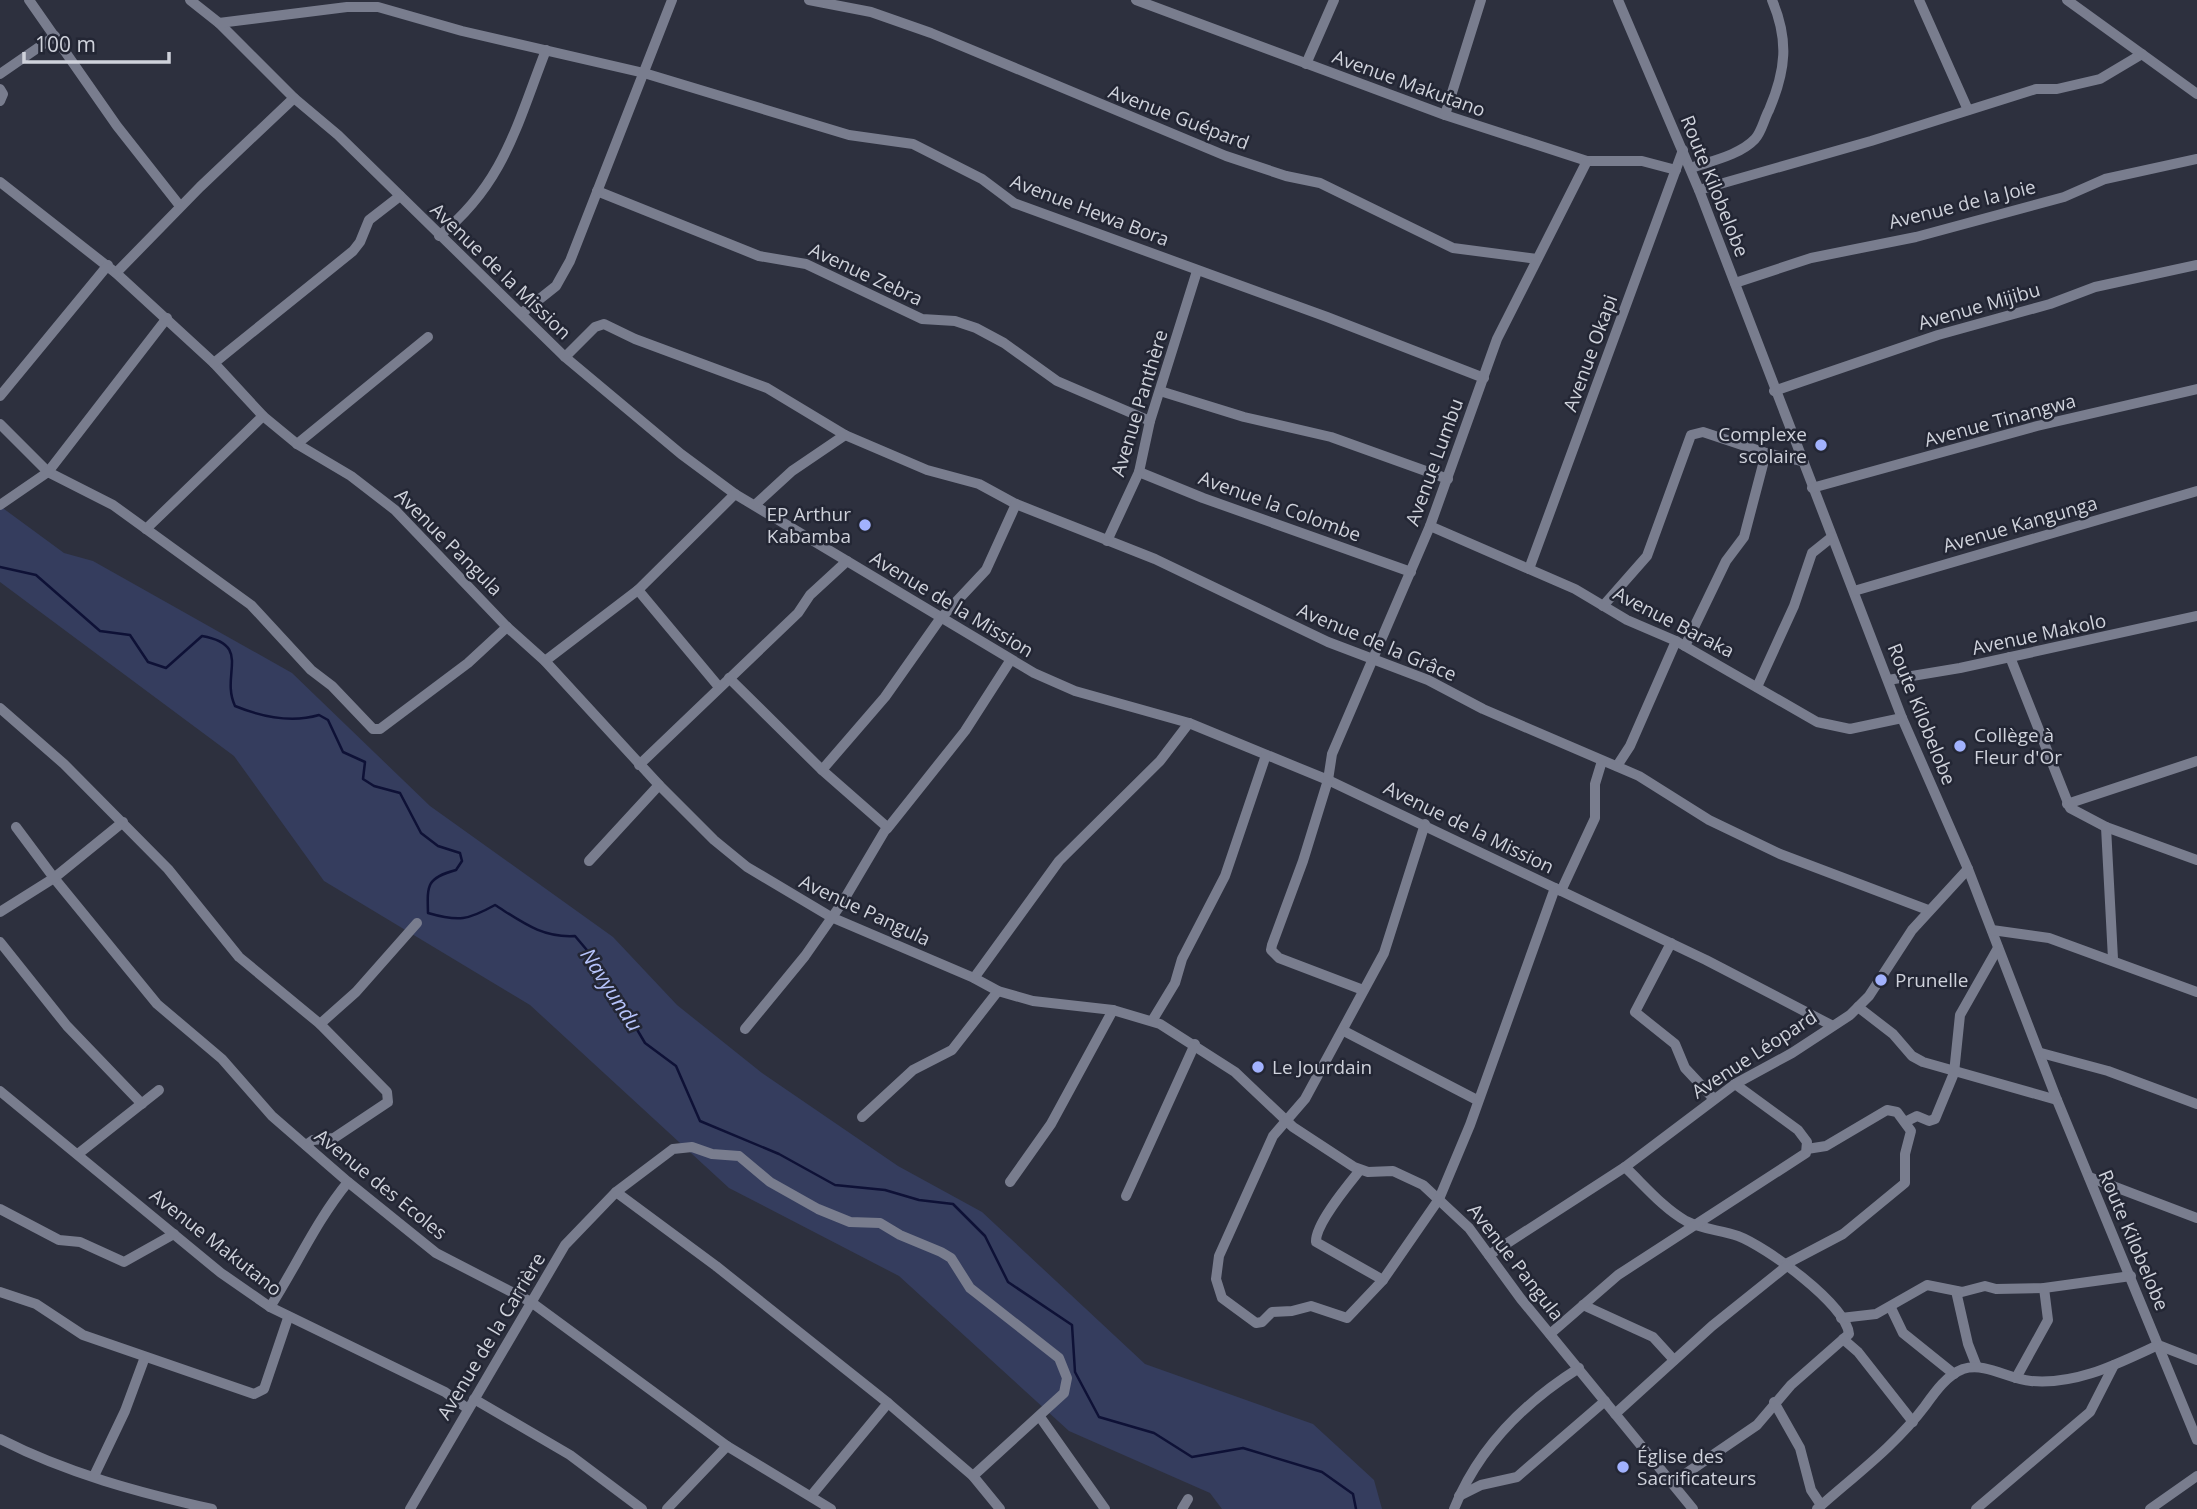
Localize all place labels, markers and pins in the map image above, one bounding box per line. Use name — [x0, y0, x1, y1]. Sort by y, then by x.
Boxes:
place label: Complexe scolaire — [1718, 421, 1807, 469]
marker: Complexe scolaire — [1813, 437, 1829, 453]
place label: EP Arthur Kabamba — [766, 501, 851, 549]
marker: EP Arthur Kabamba — [857, 517, 873, 533]
place label: Collège à Fleur d'Or — [1974, 722, 2062, 770]
marker: Collège à Fleur d'Or — [1952, 738, 1968, 754]
place label: Prunelle — [1895, 967, 1968, 993]
marker: Prunelle — [1873, 972, 1889, 988]
place label: Le Jourdain — [1272, 1054, 1372, 1080]
marker: Le Jourdain — [1250, 1059, 1266, 1075]
place label: Église des Sacrificateurs — [1637, 1443, 1756, 1491]
marker: Église des Sacrificateurs — [1615, 1459, 1631, 1475]

